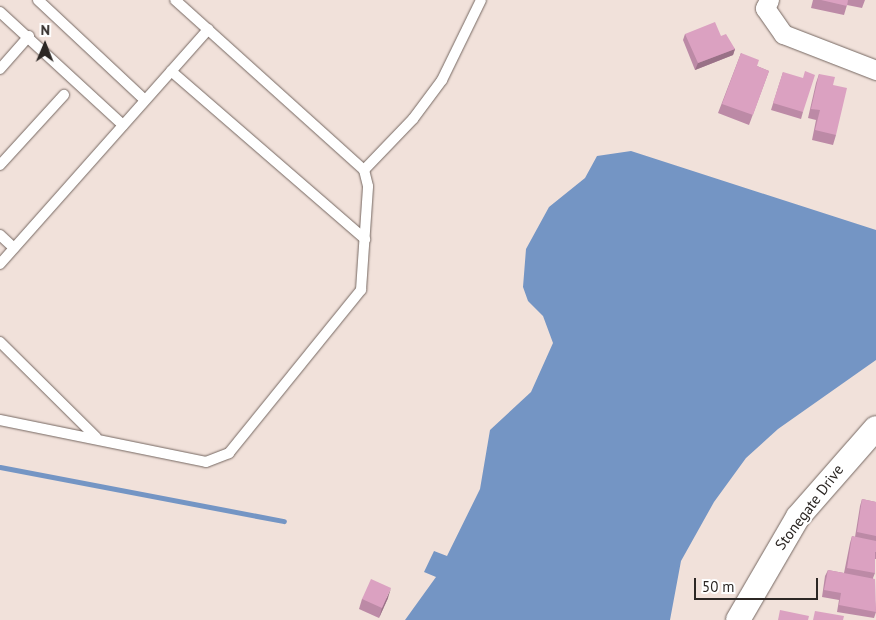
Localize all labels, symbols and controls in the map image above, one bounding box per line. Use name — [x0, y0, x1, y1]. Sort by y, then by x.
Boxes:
north arrow — [20, 20, 70, 70]
text: N — [40, 21, 50, 39]
street label: Stonegate Drive — [771, 461, 847, 553]
scale bar — [696, 568, 820, 600]
text: 50 m — [702, 577, 735, 596]

